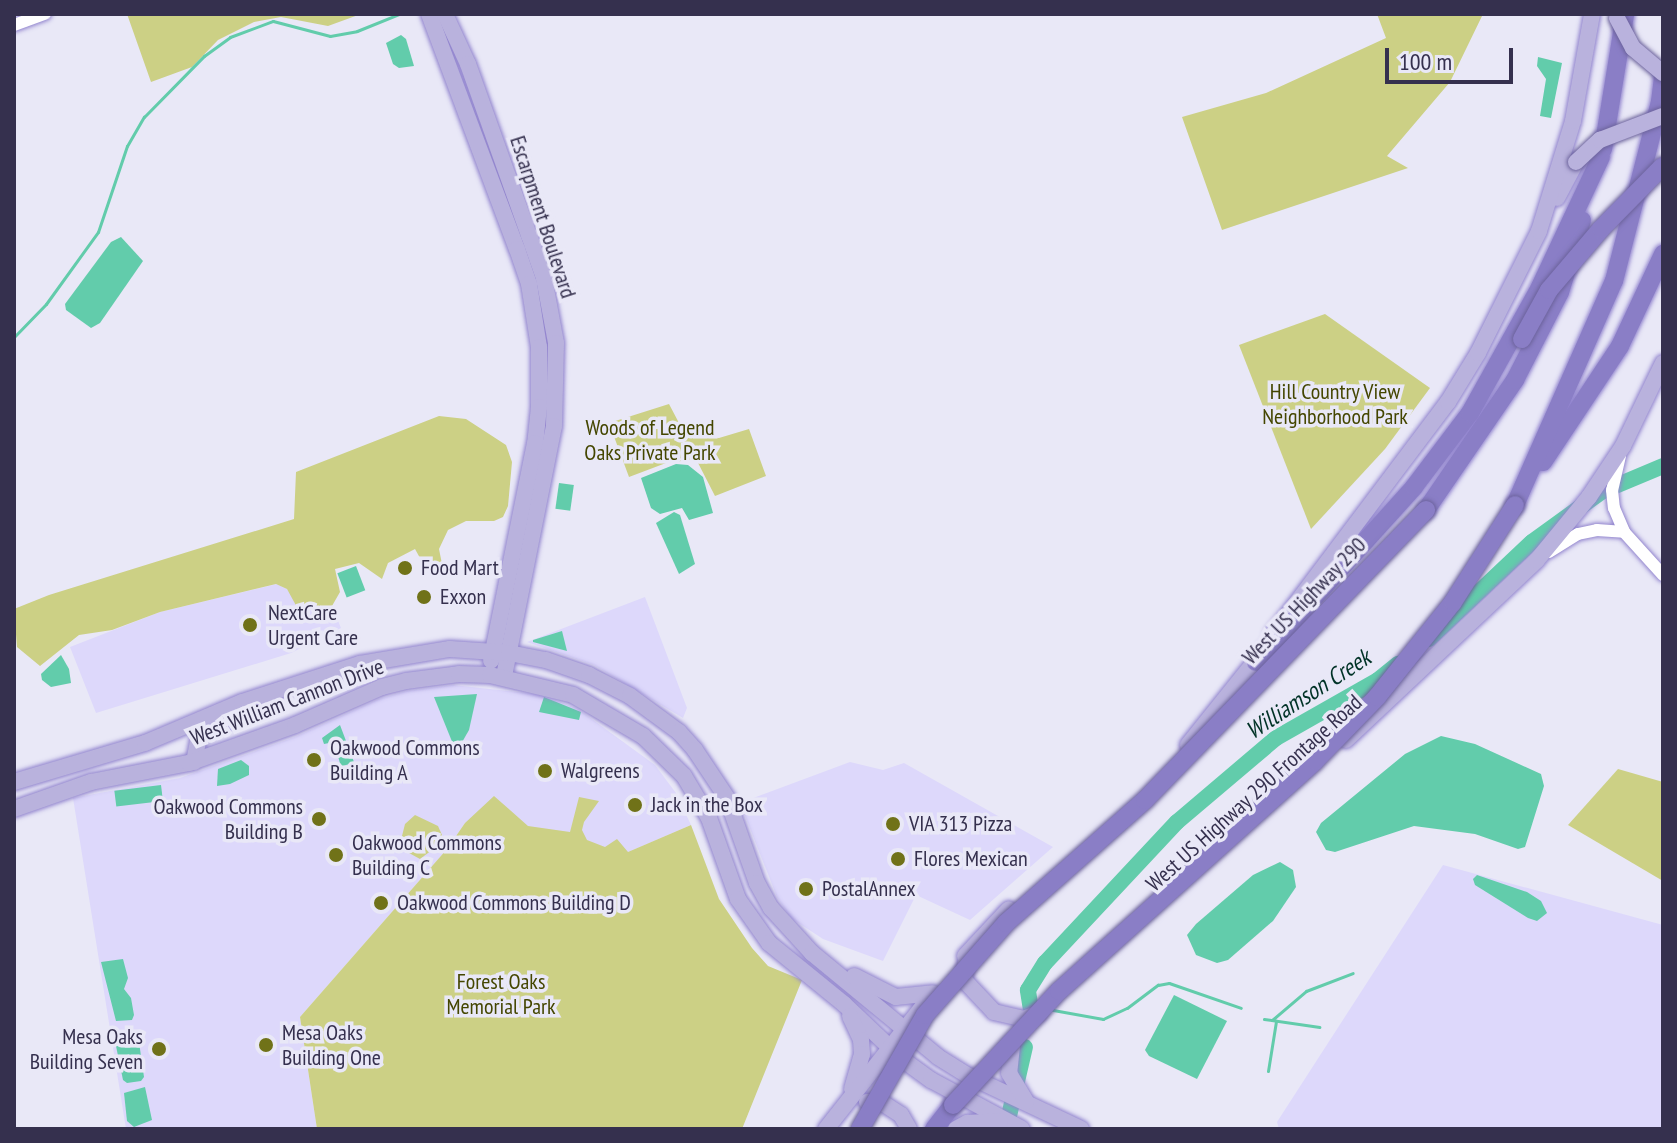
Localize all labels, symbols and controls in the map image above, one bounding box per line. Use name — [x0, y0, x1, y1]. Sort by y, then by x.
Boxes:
scale bar — [1389, 32, 1517, 82]
text: 100 m — [1399, 46, 1452, 77]
street label: Escarpment Boulevard — [504, 133, 582, 301]
park label: Hill Country View Neighborhood Park — [1262, 378, 1408, 430]
park label: Woods of Legend Oaks Private Park — [584, 414, 716, 466]
street label: West US Highway 290 — [1237, 532, 1371, 670]
place label: Food Mart — [421, 555, 499, 581]
marker: Food Mart — [396, 559, 414, 577]
place label: Exxon — [440, 584, 486, 610]
marker: Exxon — [415, 588, 433, 606]
place label: NextCare Urgent Care — [268, 599, 358, 650]
marker: NextCare Urgent Care — [239, 614, 261, 636]
water label: Williamson Creek — [1240, 643, 1376, 745]
street label: West William Cannon Drive — [186, 653, 388, 751]
street label: West US Highway 290 Frontage Road — [1141, 689, 1367, 897]
place label: Oakwood Commons Building A — [330, 734, 480, 786]
marker: Oakwood Commons Building A — [305, 751, 323, 769]
place label: Walgreens — [561, 758, 640, 784]
marker: Walgreens — [536, 762, 554, 780]
place label: Jack in the Box — [651, 792, 763, 818]
place label: Oakwood Commons Building B — [153, 793, 303, 844]
marker: Jack in the Box — [626, 796, 644, 814]
marker: Oakwood Commons Building B — [310, 810, 328, 828]
place label: VIA 313 Pizza — [909, 811, 1013, 837]
marker: VIA 313 Pizza — [884, 815, 902, 833]
place label: Oakwood Commons Building C — [352, 829, 502, 880]
marker: Oakwood Commons Building C — [327, 846, 345, 864]
place label: Flores Mexican — [914, 846, 1028, 872]
marker: Flores Mexican — [889, 850, 907, 868]
place label: PostalAnnex — [822, 876, 916, 902]
marker: PostalAnnex — [797, 880, 815, 898]
place label: Oakwood Commons Building D — [397, 890, 631, 916]
marker: Oakwood Commons Building D — [372, 894, 390, 912]
park label: Forest Oaks Memorial Park — [446, 968, 556, 1020]
place label: Mesa Oaks Building One — [282, 1019, 381, 1070]
place label: Mesa Oaks Building Seven — [30, 1023, 143, 1074]
marker: Mesa Oaks Building One — [257, 1036, 275, 1054]
marker: Mesa Oaks Building Seven — [150, 1040, 168, 1058]

